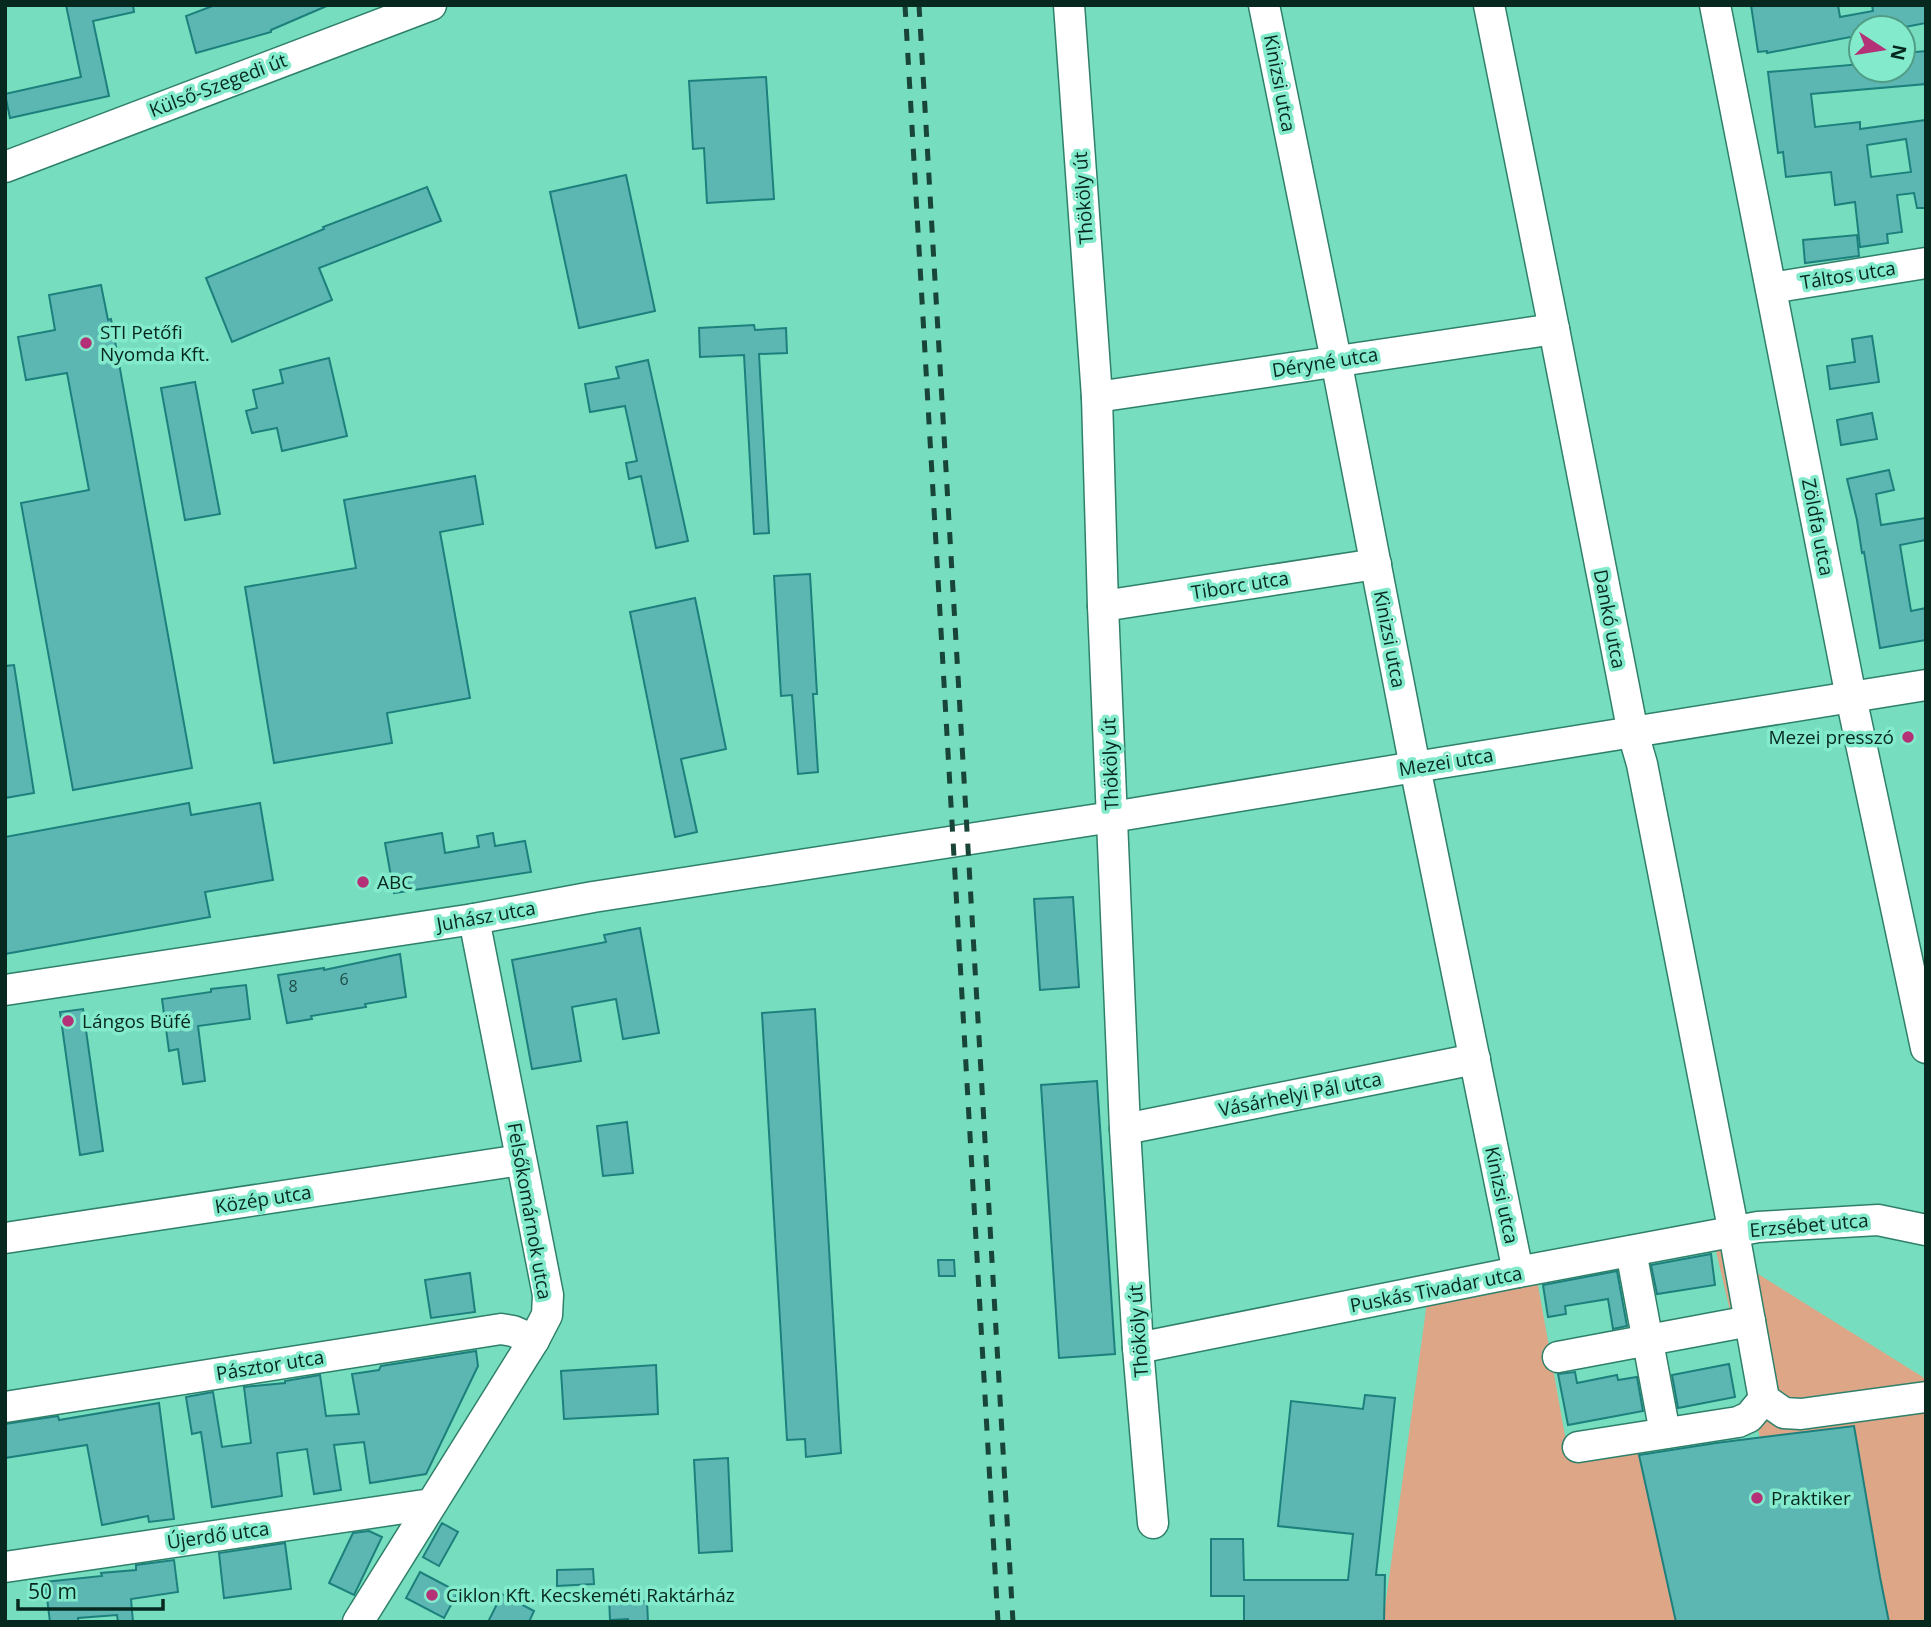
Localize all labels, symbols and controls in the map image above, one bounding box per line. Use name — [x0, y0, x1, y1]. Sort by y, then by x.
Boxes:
north arrow — [1847, 14, 1917, 84]
street label: Kinizsi utca — [1258, 32, 1302, 134]
text: N — [1884, 42, 1913, 63]
street label: Külső-Szegedi út — [145, 47, 291, 123]
street label: Thököly út — [1067, 151, 1099, 245]
street label: Táltos utca — [1799, 255, 1897, 295]
place label: STI Petőfi Nyomda Kft. — [100, 319, 210, 367]
marker: STI Petőfi Nyomda Kft. — [78, 335, 94, 351]
street label: Déryné utca — [1270, 341, 1380, 383]
street label: Zöldfa utca — [1796, 476, 1840, 578]
street label: Tiborc utca — [1189, 564, 1291, 606]
street label: Dankó utca — [1588, 567, 1632, 671]
street label: Kinizsi utca — [1368, 588, 1412, 690]
street label: Thököly út — [1095, 717, 1125, 811]
place label: Mezei presszó — [1768, 724, 1894, 750]
marker: Mezei presszó — [1900, 729, 1916, 745]
street label: Mezei utca — [1397, 742, 1495, 782]
place label: ABC — [377, 869, 413, 895]
marker: ABC — [355, 874, 371, 890]
street label: Juhász utca — [433, 895, 537, 938]
house number: 6 — [339, 968, 349, 990]
house number: 8 — [288, 975, 298, 997]
place label: Lángos Büfé — [82, 1008, 191, 1034]
marker: Lángos Büfé — [60, 1013, 76, 1029]
street label: Vásárhelyi Pál utca — [1216, 1065, 1384, 1123]
street label: Felsőkomárnok utca — [502, 1121, 558, 1301]
street label: Kinizsi utca — [1479, 1144, 1525, 1246]
street label: Közép utca — [213, 1179, 313, 1219]
street label: Erzsébet utca — [1749, 1207, 1869, 1243]
street label: Puskás Tivadar utca — [1348, 1260, 1524, 1318]
street label: Thököly út — [1122, 1284, 1154, 1378]
street label: Pásztor utca — [214, 1344, 326, 1386]
place label: Praktiker — [1771, 1485, 1851, 1511]
marker: Praktiker — [1749, 1490, 1765, 1506]
street label: Újerdő utca — [165, 1515, 271, 1555]
scale bar — [18, 1568, 163, 1612]
text: 50 m — [28, 1577, 77, 1605]
place label: Ciklon Kft. Kecskeméti Raktárház — [446, 1582, 735, 1608]
marker: Ciklon Kft. Kecskeméti Raktárház — [424, 1587, 440, 1603]

